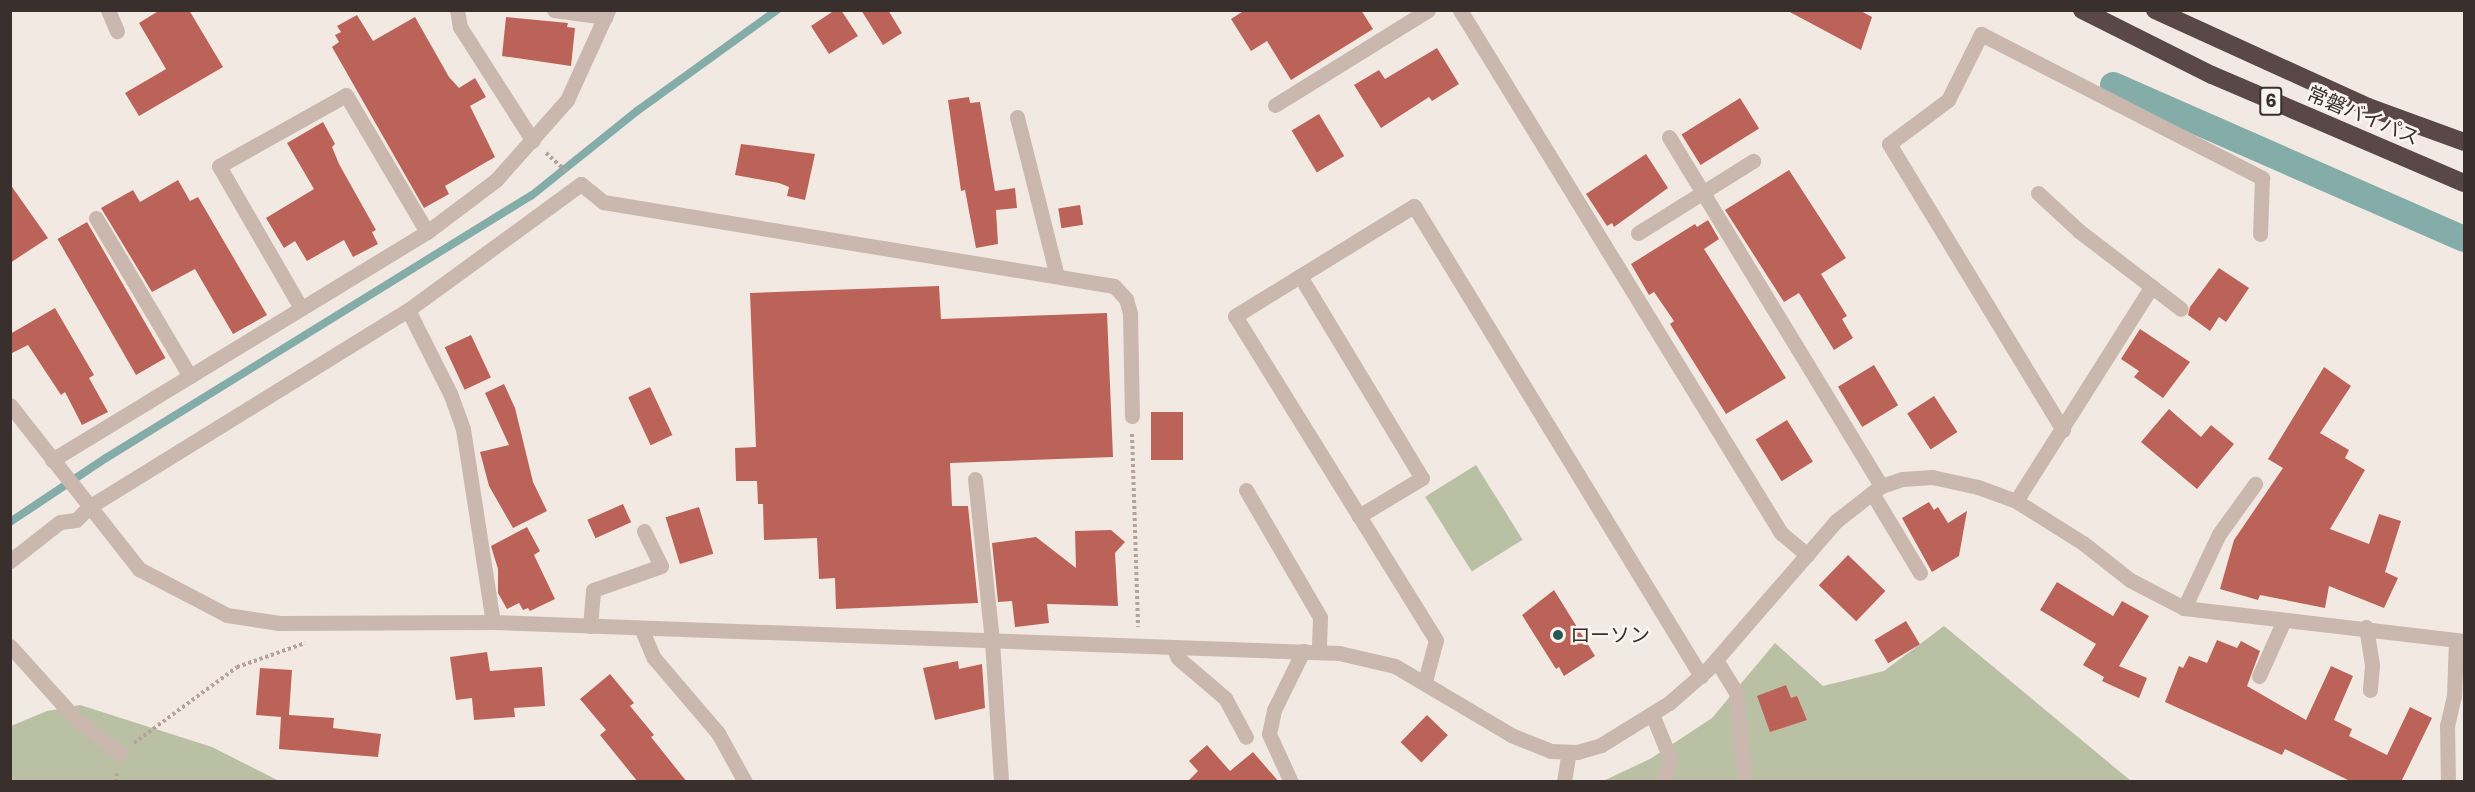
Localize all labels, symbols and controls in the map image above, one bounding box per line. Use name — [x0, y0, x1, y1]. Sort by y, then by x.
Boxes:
street label: 常磐バイパス — [2303, 82, 2423, 150]
road number: 6 — [2259, 86, 2283, 116]
place label: ローソン — [1570, 623, 1650, 647]
marker: ローソン — [1551, 628, 1565, 642]

